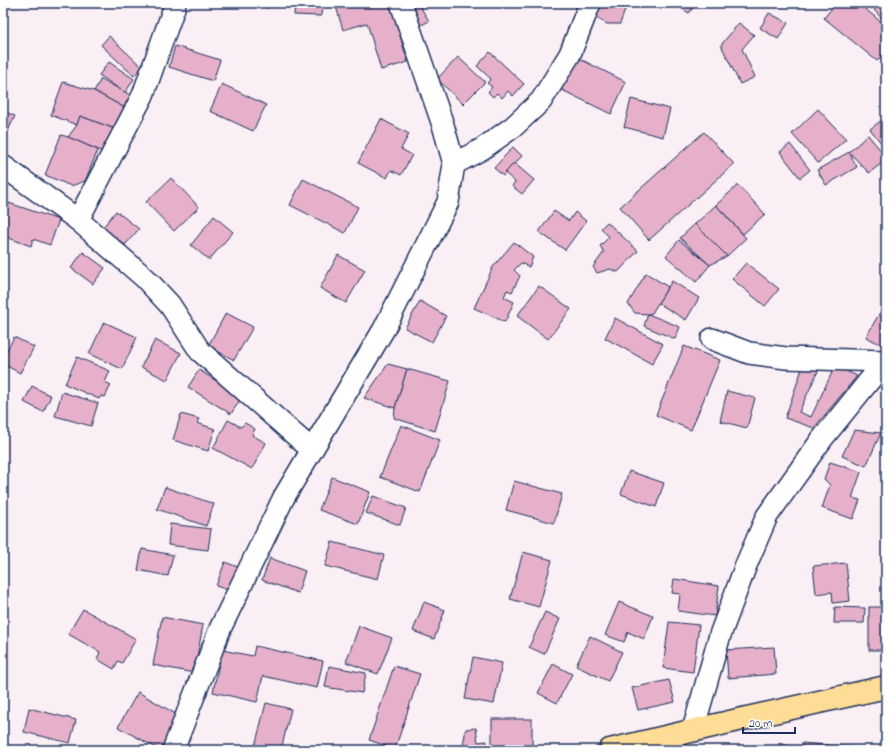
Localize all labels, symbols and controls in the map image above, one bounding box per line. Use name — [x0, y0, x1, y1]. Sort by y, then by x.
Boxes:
scale bar — [743, 709, 795, 735]
text: 20 m — [749, 715, 772, 733]

